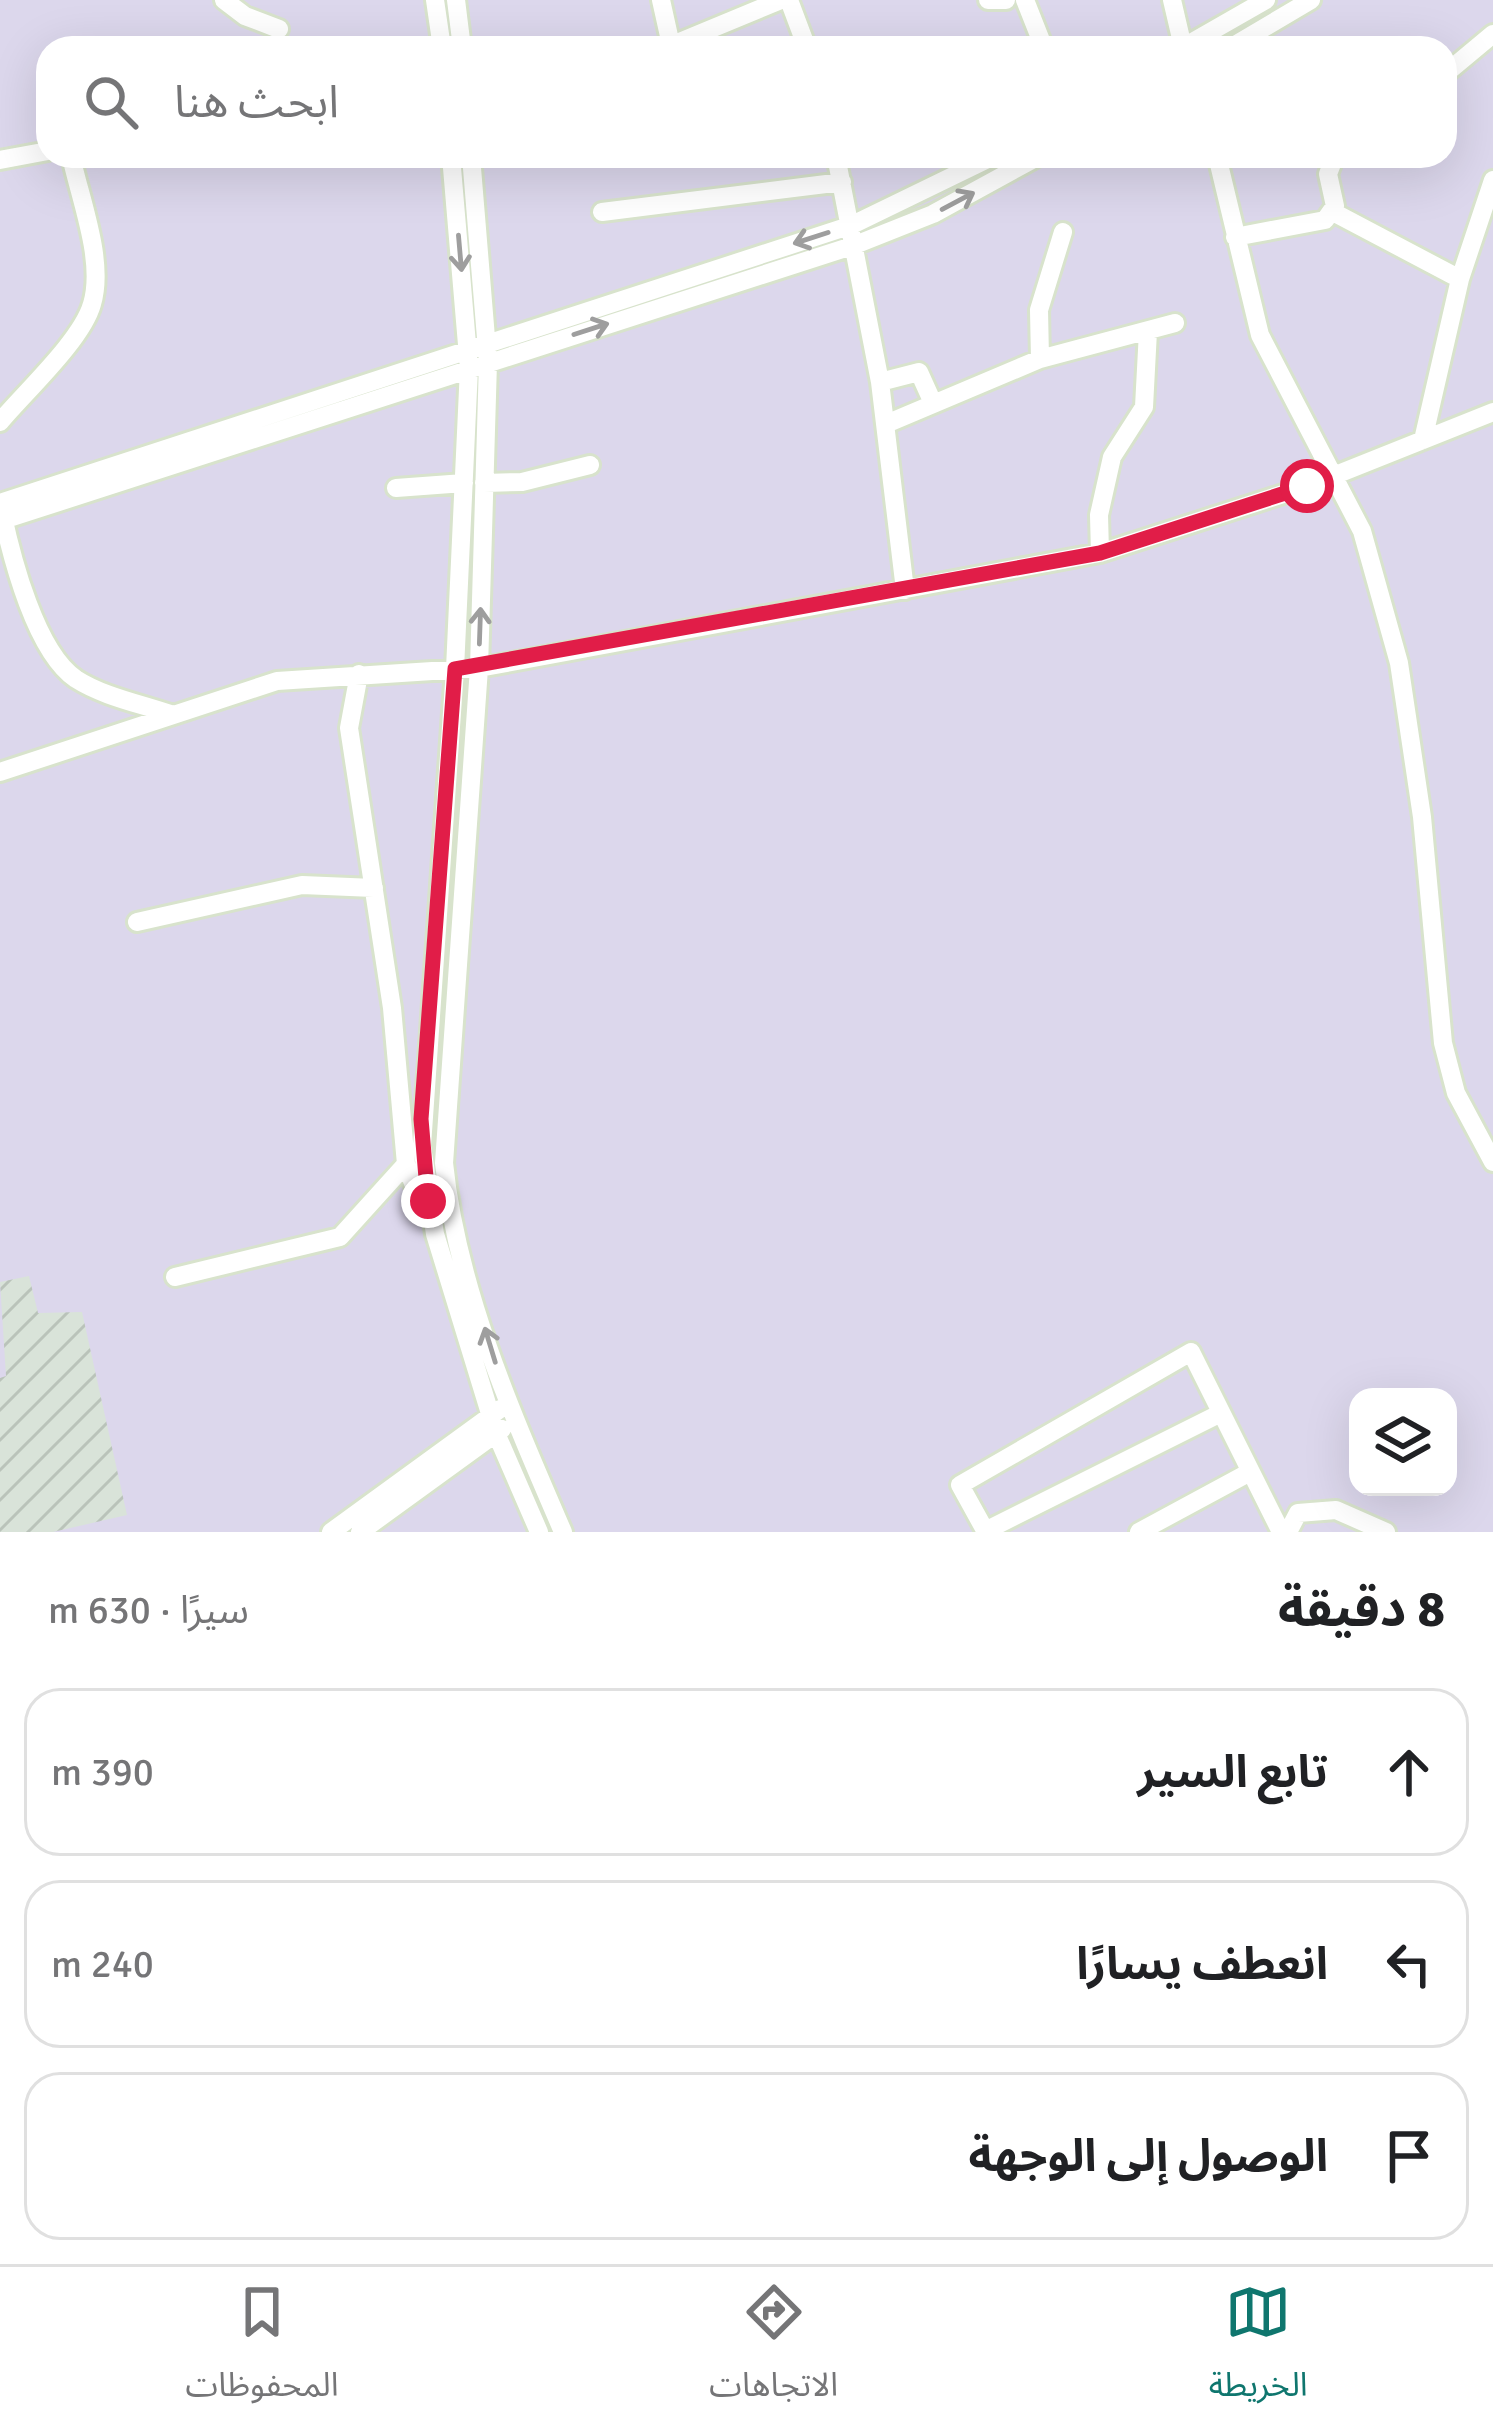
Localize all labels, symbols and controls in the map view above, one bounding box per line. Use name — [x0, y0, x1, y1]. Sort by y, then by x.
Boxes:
search box — [36, 36, 1457, 168]
icon: search — [78, 69, 144, 135]
text: ابحث هنا — [174, 75, 339, 130]
one-way arrow — [940, 188, 976, 211]
one-way arrow — [793, 229, 831, 251]
one-way arrow — [449, 233, 472, 272]
one-way arrow — [571, 317, 609, 339]
route start — [1280, 459, 1334, 513]
one-way arrow — [469, 607, 492, 646]
route end — [401, 1174, 455, 1228]
one-way arrow — [478, 1327, 500, 1365]
map controls — [1349, 1388, 1457, 1496]
button: layers — [1349, 1388, 1457, 1496]
text: 8 دقيقة — [1278, 1578, 1445, 1641]
text: سيرًا · 630 m — [48, 1586, 249, 1634]
icon: ahead — [1376, 1739, 1442, 1805]
text: تابع السير — [1138, 1745, 1328, 1800]
text: 390 m — [51, 1748, 154, 1796]
icon: left — [1376, 1931, 1442, 1997]
text: انعطف يسارًا — [1076, 1937, 1328, 1992]
text: 240 m — [51, 1940, 154, 1988]
icon: arrive — [1376, 2123, 1442, 2189]
text: الوصول إلى الوجهة — [968, 2129, 1328, 2184]
tab: المحفوظات — [185, 2279, 339, 2420]
tab: الاتجاهات — [709, 2279, 838, 2420]
tab: الخريطة — [1209, 2279, 1308, 2420]

